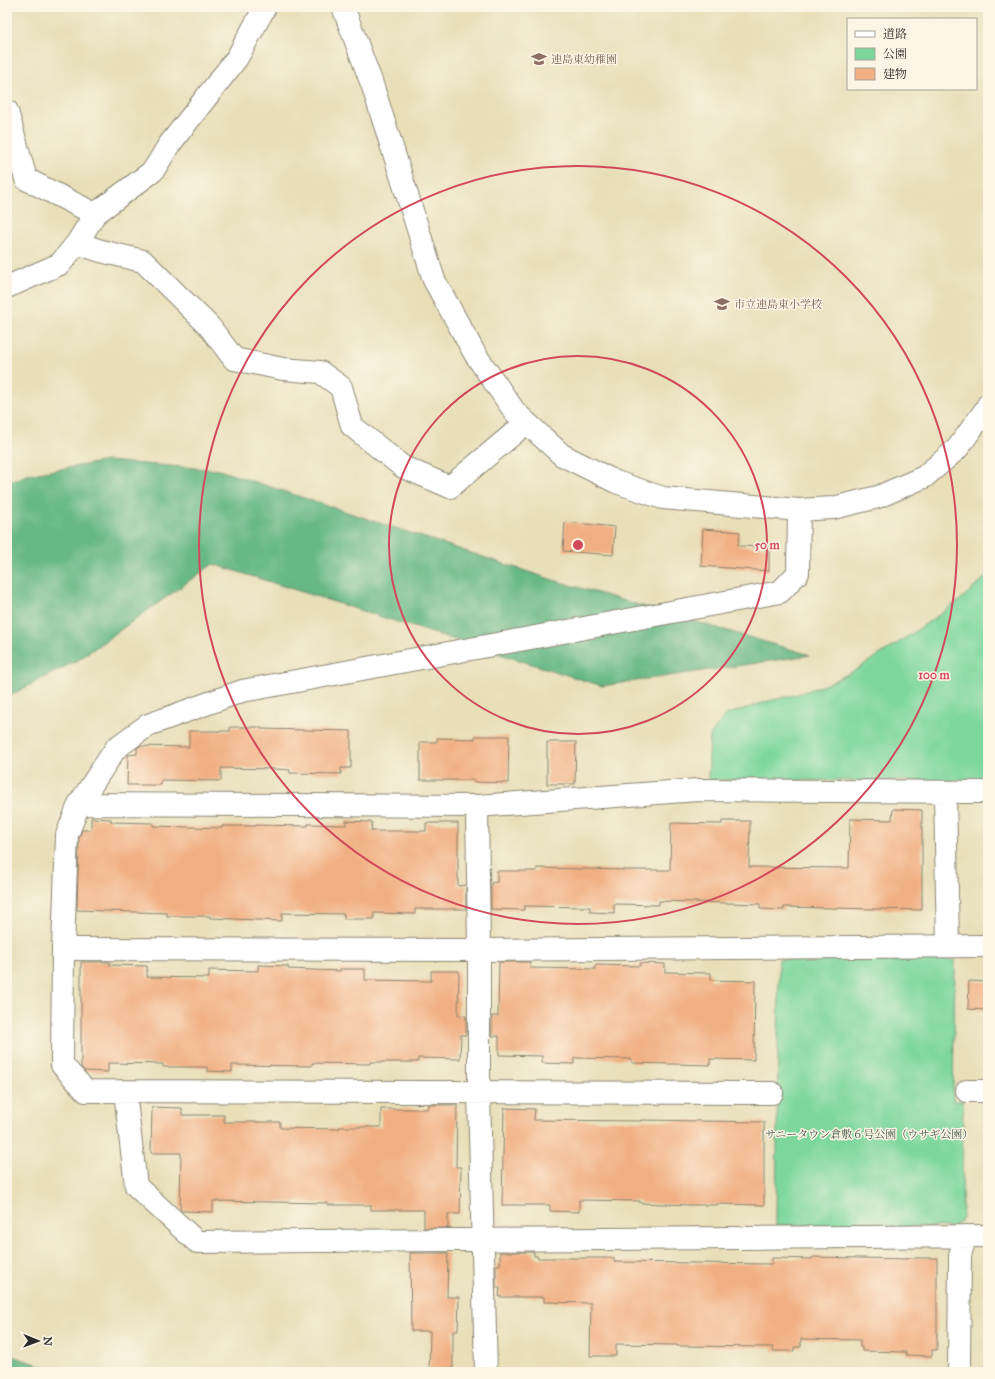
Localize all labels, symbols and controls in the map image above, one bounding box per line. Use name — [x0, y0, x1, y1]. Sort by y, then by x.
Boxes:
legend — [847, 18, 977, 90]
text: 道路 — [883, 27, 907, 41]
text: 公園 — [883, 47, 907, 61]
school or university icon: 連島東幼稚園 — [530, 50, 548, 68]
place label: 連島東幼稚園 — [551, 53, 617, 66]
text: 建物 — [883, 67, 907, 81]
school or university icon: 市立連島東小学校 — [713, 295, 731, 313]
place label: 市立連島東小学校 — [734, 298, 822, 311]
centre of rings — [571, 538, 585, 552]
text: 50 m — [754, 538, 781, 552]
text: 100 m — [918, 668, 951, 682]
park label: サニータウン倉敷６号公園（ウサギ公園） — [765, 1128, 973, 1141]
north arrow — [18, 1321, 58, 1361]
text: N — [41, 1336, 54, 1347]

